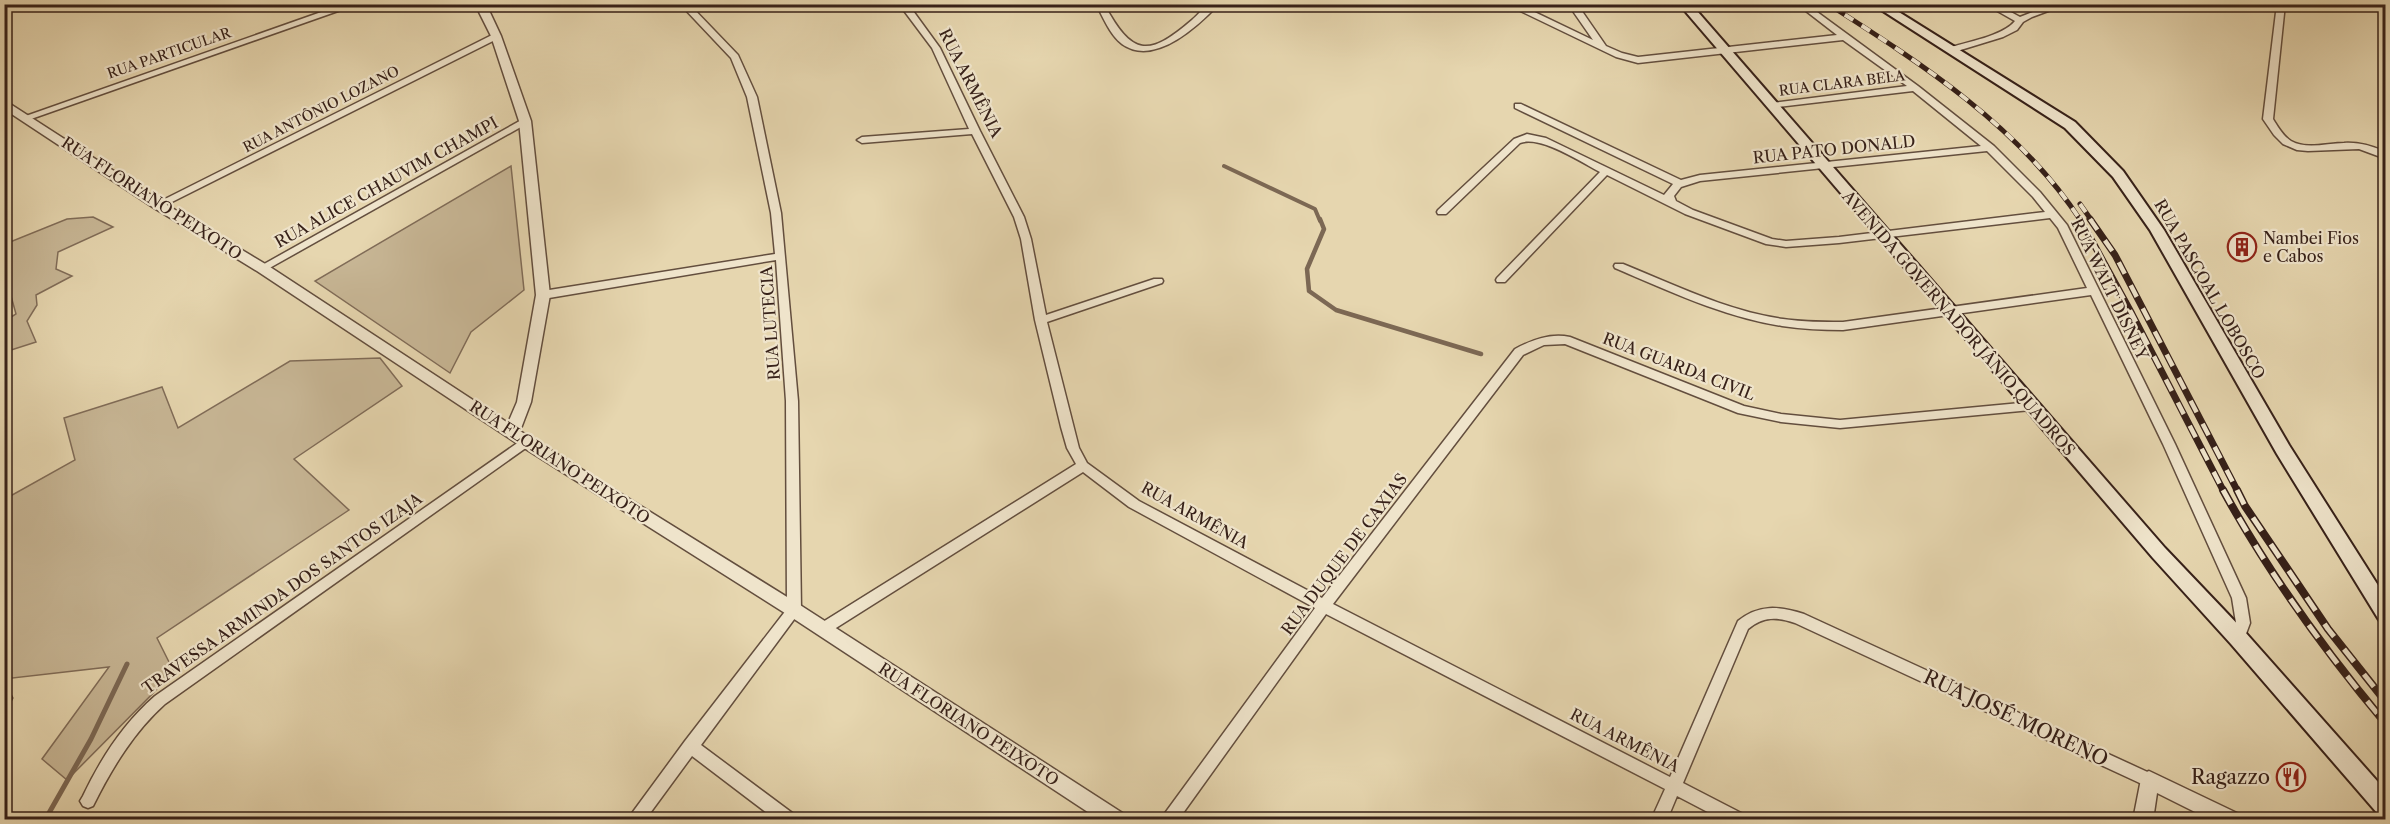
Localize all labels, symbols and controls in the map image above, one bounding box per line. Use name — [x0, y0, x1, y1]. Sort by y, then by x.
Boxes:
street label: RUA PARTICULAR — [105, 23, 234, 83]
street label: RUA ARMÊNIA — [935, 25, 1008, 142]
street label: RUA ANTÔNIO LOZANO — [239, 61, 402, 156]
street label: RUA CLARA BELA — [1778, 66, 1907, 100]
street label: RUA ALICE CHAUVIM CHAMPI — [271, 112, 501, 252]
street label: RUA PATO DONALD — [1752, 131, 1916, 167]
street label: RUA FLORIANO PEIXOTO — [58, 132, 246, 264]
street label: AVENIDA GOVERNADOR JÂNIO QUADROS — [1838, 186, 2080, 460]
street label: RUA PASCOAL LOBOSCO — [2150, 195, 2270, 383]
street label: RUA WALT DISNEY — [2067, 215, 2153, 364]
place label: Nambei Fios e Cabos — [2263, 228, 2359, 266]
building icon: Nambei Fios e Cabos — [2226, 231, 2258, 263]
street label: RUA LUTECIA — [756, 264, 784, 381]
street label: RUA GUARDA CIVIL — [1600, 328, 1758, 404]
street label: RUA FLORIANO PEIXOTO — [466, 396, 654, 528]
street label: RUA DUQUE DE CAXIAS — [1277, 469, 1411, 639]
street label: RUA ARMÊNIA — [1138, 477, 1253, 553]
street label: TRAVESSA ARMINDA DOS SANTOS IZAJA — [138, 487, 427, 698]
street label: RUA FLORIANO PEIXOTO — [875, 658, 1063, 790]
street label: RUA JOSÉ MORENO — [1920, 664, 2113, 771]
street label: RUA ARMÊNIA — [1567, 704, 1684, 777]
restaurant icon: Ragazzo — [2275, 761, 2307, 793]
place label: Ragazzo — [2191, 765, 2270, 789]

